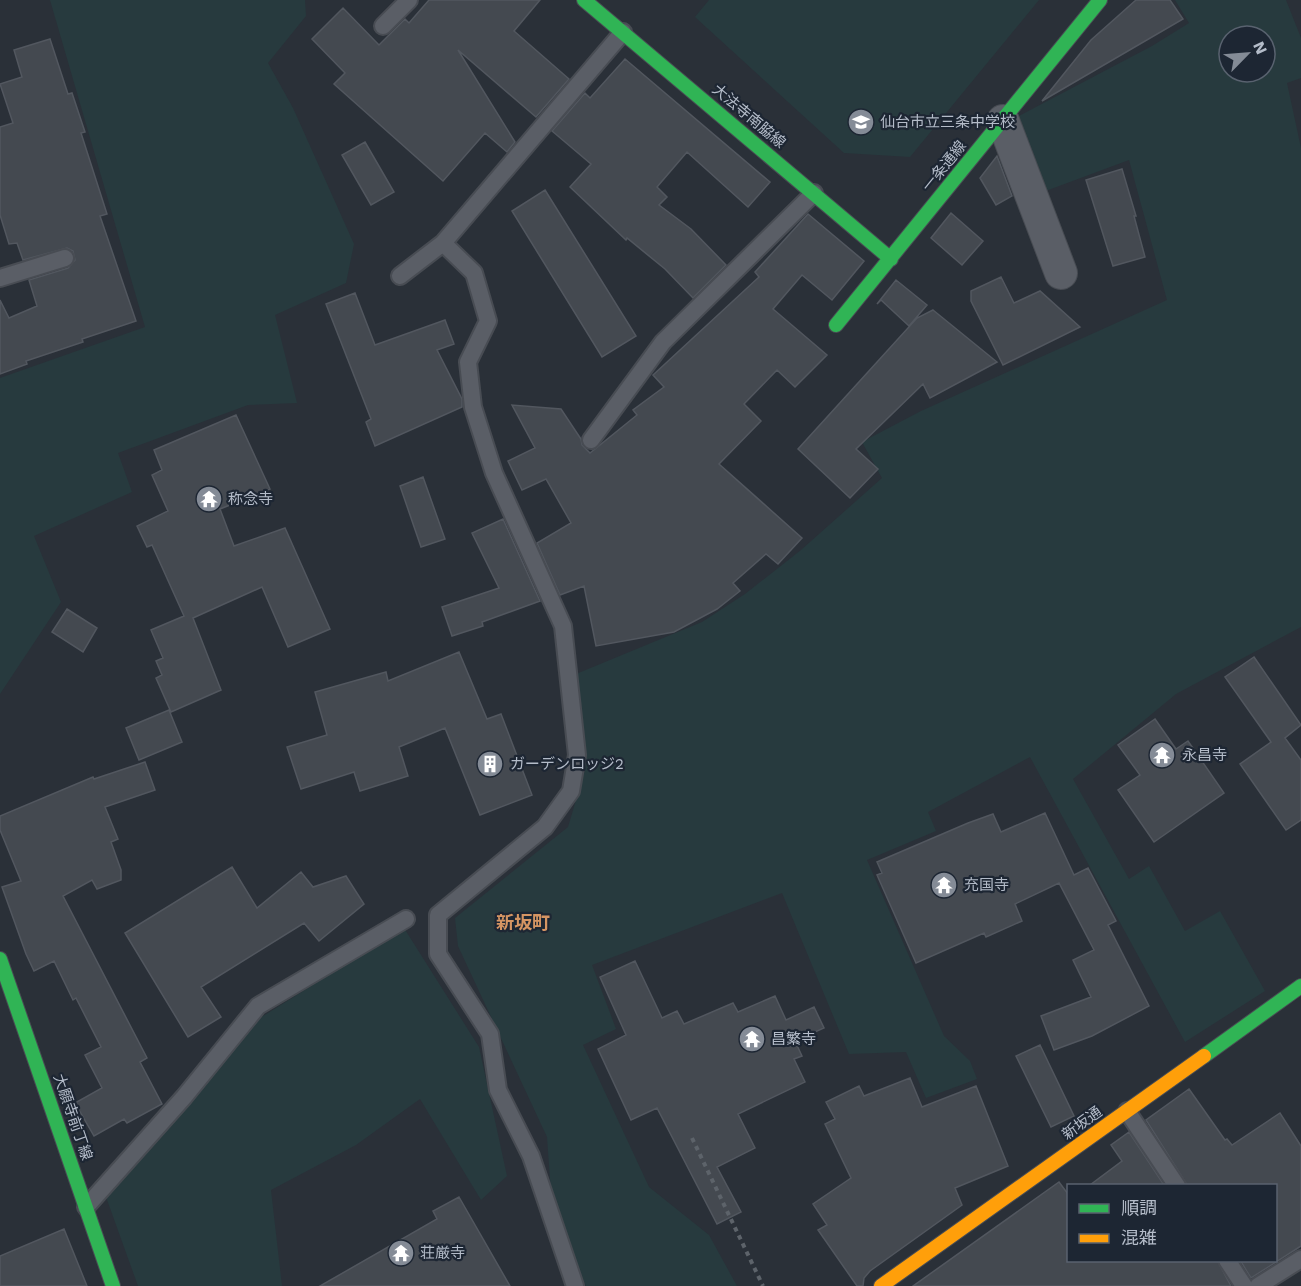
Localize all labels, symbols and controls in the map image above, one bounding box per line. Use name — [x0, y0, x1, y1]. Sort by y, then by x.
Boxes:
north arrow — [1217, 24, 1277, 84]
text: N — [1249, 38, 1271, 57]
street label: 大法寺南脇線 — [709, 80, 789, 152]
school or university icon: 仙台市立三条中学校 — [846, 107, 876, 137]
place label: 仙台市立三条中学校 — [880, 113, 1015, 131]
street label: 一条通線 — [918, 137, 970, 195]
temple icon: 称念寺 — [194, 484, 224, 514]
place label: 称念寺 — [228, 490, 273, 508]
temple icon: 永昌寺 — [1147, 740, 1177, 770]
place label: 永昌寺 — [1182, 746, 1227, 764]
building icon: ガーデンロッジ2 — [475, 749, 505, 779]
place label: ガーデンロッジ2 — [510, 755, 624, 773]
temple icon: 充国寺 — [929, 870, 959, 900]
place label: 充国寺 — [964, 876, 1009, 894]
district label: 新坂町 — [496, 912, 550, 933]
temple icon: 昌繁寺 — [737, 1024, 767, 1054]
place label: 昌繁寺 — [771, 1030, 816, 1048]
street label: 大願寺前丁線 — [50, 1072, 96, 1162]
street label: 新坂通 — [1059, 1102, 1105, 1144]
legend — [1067, 1184, 1277, 1262]
text: 順調 — [1121, 1197, 1157, 1218]
text: 混雑 — [1121, 1227, 1157, 1248]
temple icon: 荘厳寺 — [386, 1238, 416, 1268]
place label: 荘厳寺 — [420, 1244, 465, 1262]

